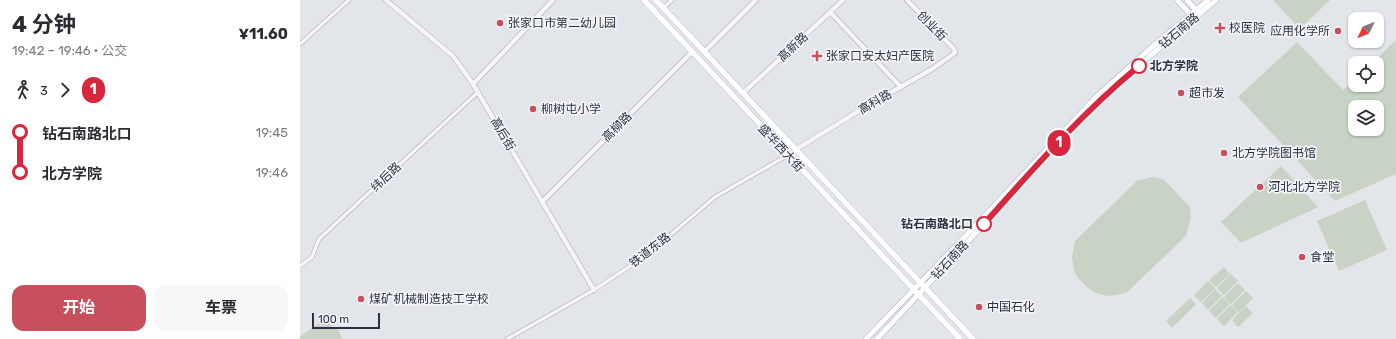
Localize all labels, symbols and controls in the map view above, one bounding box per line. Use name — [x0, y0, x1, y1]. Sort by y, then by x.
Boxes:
street label: 创业街 — [914, 8, 950, 44]
street label: 钻石南路 — [1156, 10, 1202, 52]
text: 4 分钟 — [12, 11, 76, 38]
north arrow — [1348, 12, 1384, 48]
map controls — [1348, 12, 1384, 136]
place label: 张家口市第二幼儿园 — [508, 16, 616, 30]
marker: 张家口市第二幼儿园 — [495, 18, 505, 28]
place label: 校医院 — [1229, 21, 1265, 35]
marker: 校医院 — [1214, 22, 1226, 34]
place label: 应用化学所 — [1270, 24, 1330, 38]
text: ¥11.60 — [239, 25, 288, 43]
marker: 应用化学所 — [1333, 26, 1343, 36]
street label: 高新路 — [775, 30, 811, 64]
text: 19:42 – 19:46 · 公交 — [12, 43, 127, 58]
place label: 张家口安太妇产医院 — [826, 49, 934, 63]
marker: 张家口安太妇产医院 — [811, 50, 823, 62]
button: locate — [1348, 56, 1384, 92]
marker: 北方学院 — [1131, 58, 1147, 74]
place label: 北方学院 — [1150, 59, 1198, 73]
icon: walk — [12, 79, 34, 101]
icon: forward — [54, 79, 76, 101]
text: 1 — [90, 81, 97, 98]
text: 3 — [40, 83, 48, 98]
place label: 超市发 — [1189, 86, 1225, 100]
street label: 高科路 — [856, 87, 894, 117]
marker: 超市发 — [1176, 88, 1186, 98]
button: layers — [1348, 100, 1384, 136]
place label: 柳树屯小学 — [541, 102, 601, 116]
marker: 柳树屯小学 — [528, 104, 538, 114]
street label: 高柳路 — [599, 109, 635, 145]
street label: 高后街 — [488, 115, 518, 153]
street label: 盛华西大街 — [755, 121, 807, 175]
text: 钻石南路北口 — [42, 125, 132, 143]
text: 19:45 — [256, 125, 288, 140]
line badge: 1 — [1046, 130, 1072, 156]
text: 1 — [1056, 134, 1062, 151]
place label: 北方学院图书馆 — [1232, 146, 1316, 160]
marker: 北方学院图书馆 — [1219, 148, 1229, 158]
street label: 纬后路 — [368, 160, 404, 194]
text: 北方学院 — [42, 165, 102, 183]
text: 19:46 — [255, 165, 288, 180]
place label: 河北北方学院 — [1268, 180, 1340, 194]
marker: 河北北方学院 — [1255, 182, 1265, 192]
marker: 钻石南路北口 — [976, 216, 992, 232]
place label: 钻石南路北口 — [901, 217, 973, 231]
street label: 铁道东路 — [627, 230, 673, 270]
street label: 钻石南路 — [929, 238, 971, 282]
place label: 食堂 — [1310, 250, 1334, 264]
marker: 食堂 — [1297, 252, 1307, 262]
button: 开始 — [12, 285, 146, 331]
button: 车票 — [154, 285, 288, 331]
place label: 煤矿机械制造技工学校 — [369, 292, 489, 306]
marker: 煤矿机械制造技工学校 — [356, 294, 366, 304]
place label: 中国石化 — [987, 300, 1035, 314]
marker: 中国石化 — [974, 302, 984, 312]
scale bar — [312, 311, 380, 330]
text: 100 m — [318, 313, 349, 326]

